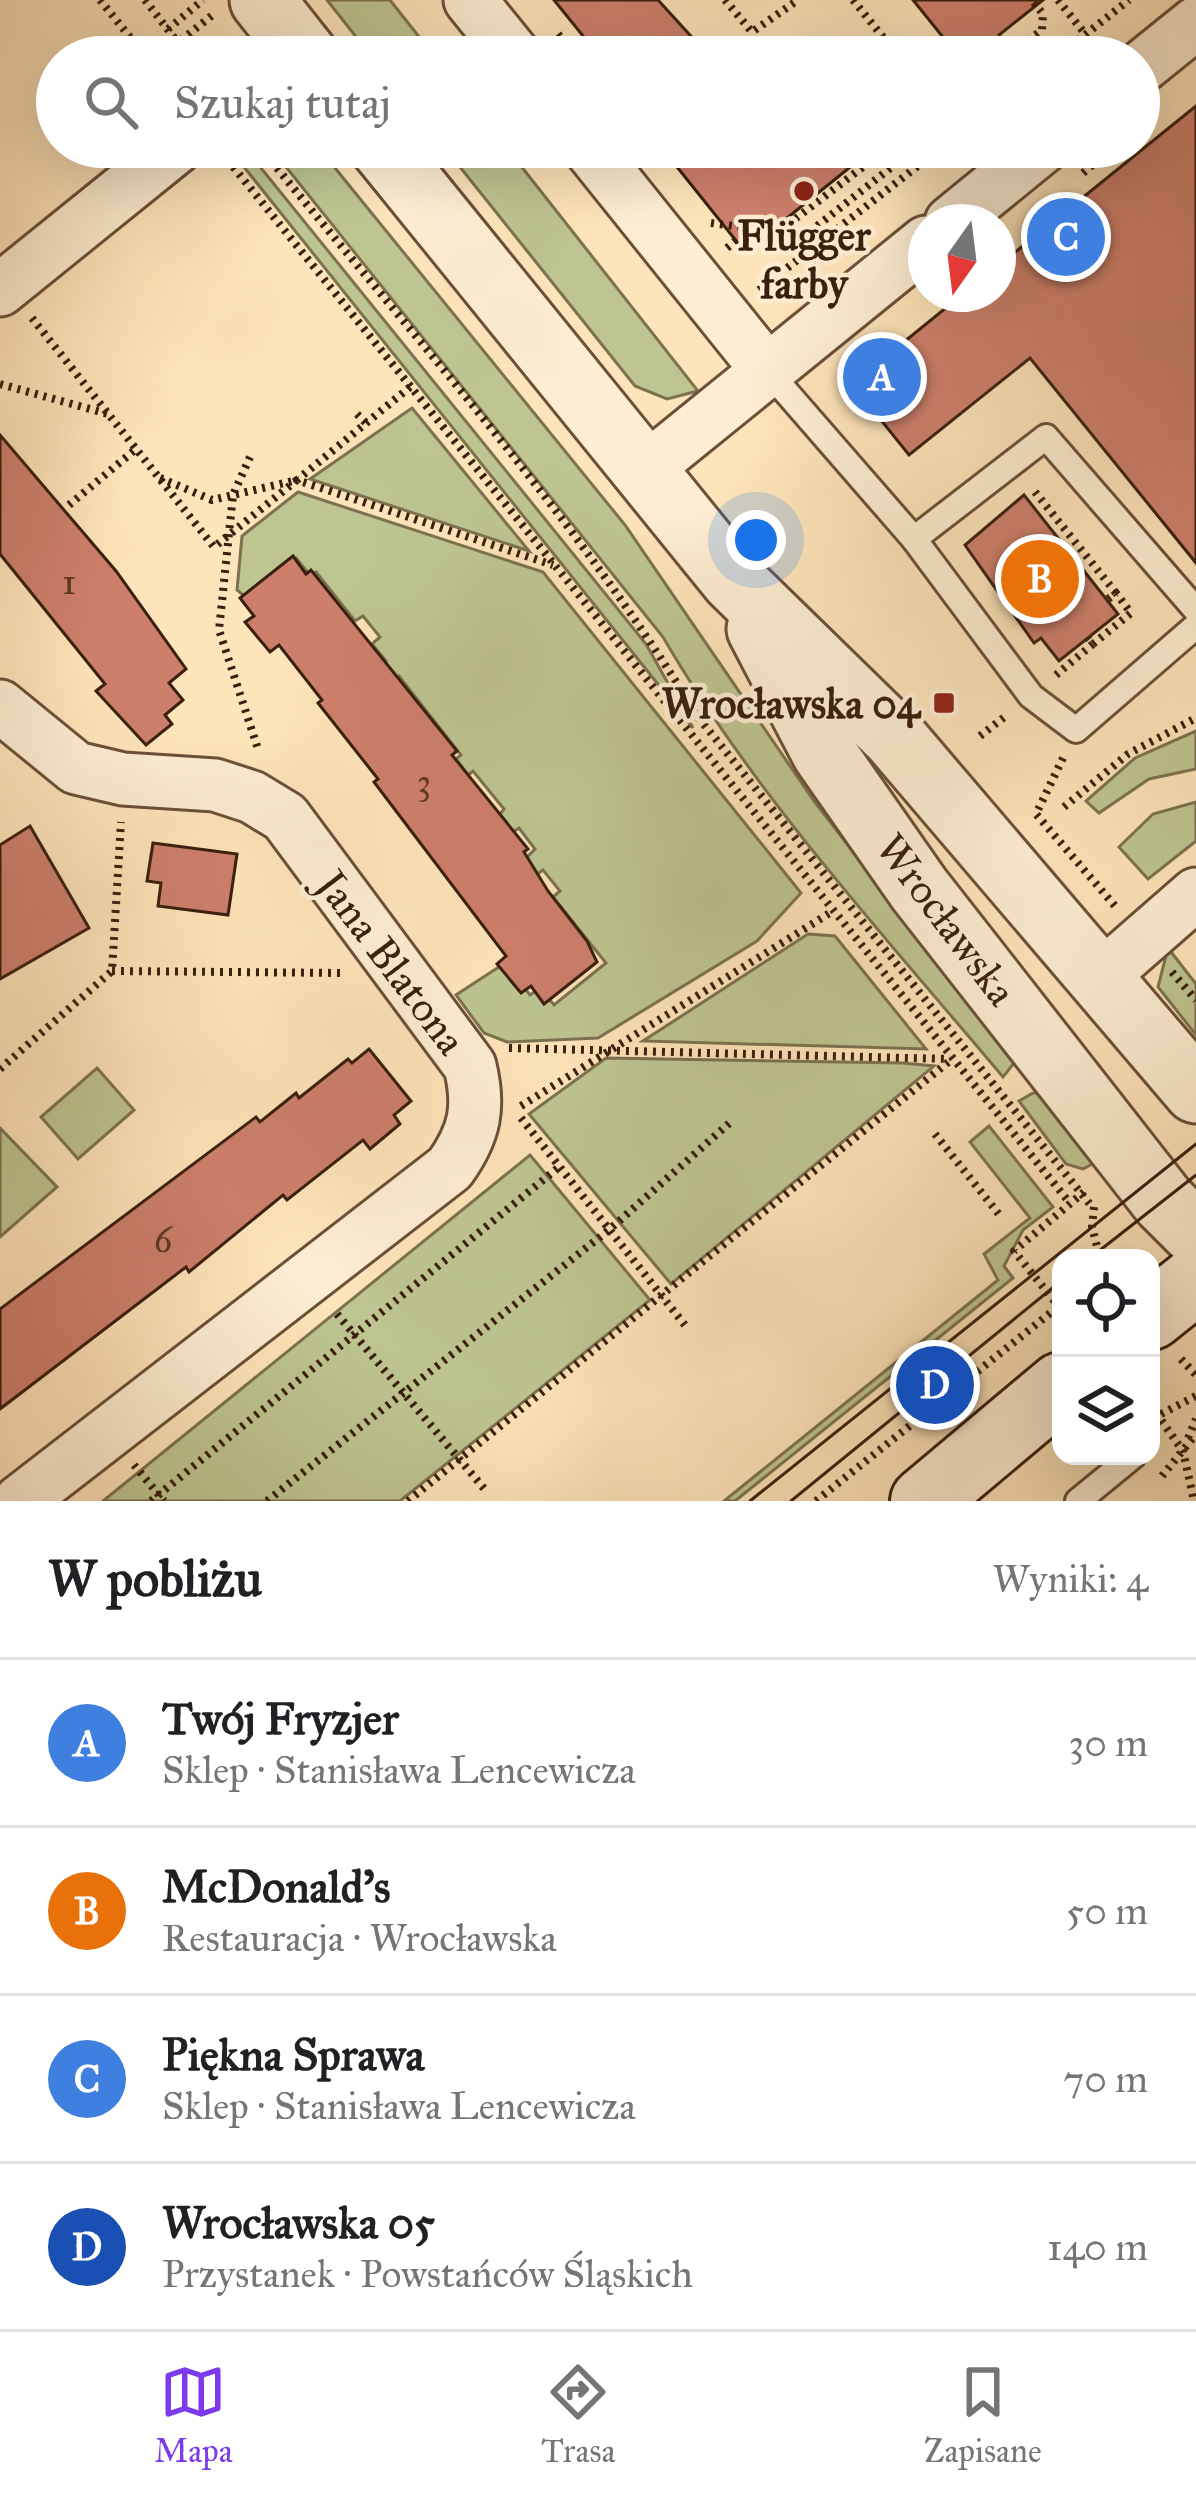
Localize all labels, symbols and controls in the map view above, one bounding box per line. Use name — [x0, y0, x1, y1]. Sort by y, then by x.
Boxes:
search box — [36, 36, 1160, 168]
icon: search — [78, 69, 144, 135]
text: Szukaj tutaj — [174, 75, 391, 130]
marker: Flügger farby — [791, 178, 817, 204]
pin: C — [1027, 192, 1105, 282]
north arrow — [908, 204, 1016, 312]
place label: Flügger farby — [737, 210, 872, 310]
pin: A — [843, 332, 921, 422]
your location — [726, 510, 786, 570]
pin: B — [1001, 534, 1079, 624]
house number: 1 — [62, 560, 76, 604]
place label: Wrocławska 04 — [661, 678, 922, 730]
marker: Wrocławska 04 — [931, 690, 957, 716]
house number: 3 — [417, 760, 431, 804]
street label: Wrocławska — [865, 823, 1028, 1016]
street label: Jana Blatona — [303, 857, 477, 1065]
house number: 6 — [154, 1218, 174, 1262]
map controls — [1052, 1249, 1160, 1465]
button: locate — [1052, 1249, 1160, 1357]
pin: D — [896, 1340, 974, 1430]
button: layers — [1052, 1357, 1160, 1465]
text: W pobliżu — [48, 1548, 262, 1610]
text: Wyniki: 4 — [993, 1555, 1148, 1603]
text: Twój Fryzjer — [162, 1691, 399, 1746]
text: A — [74, 1719, 100, 1767]
text: 30 m — [1069, 1719, 1148, 1767]
text: Sklep · Stanisława Lencewicza — [162, 1746, 636, 1794]
text: McDonald's — [162, 1859, 391, 1914]
text: B — [74, 1887, 100, 1935]
text: 50 m — [1066, 1887, 1148, 1935]
text: Restauracja · Wrocławska — [162, 1914, 557, 1962]
text: Piękna Sprawa — [162, 2027, 425, 2082]
text: C — [74, 2055, 100, 2103]
text: 70 m — [1063, 2055, 1148, 2103]
text: Sklep · Stanisława Lencewicza — [162, 2082, 636, 2130]
text: Wrocławska 05 — [162, 2195, 435, 2250]
text: D — [72, 2223, 102, 2271]
text: 140 m — [1047, 2223, 1148, 2271]
text: Przystanek · Powstańców Śląskich — [162, 2250, 693, 2298]
tab: Mapa — [154, 2359, 233, 2471]
tab: Trasa — [541, 2359, 615, 2471]
tab: Zapisane — [924, 2359, 1042, 2471]

